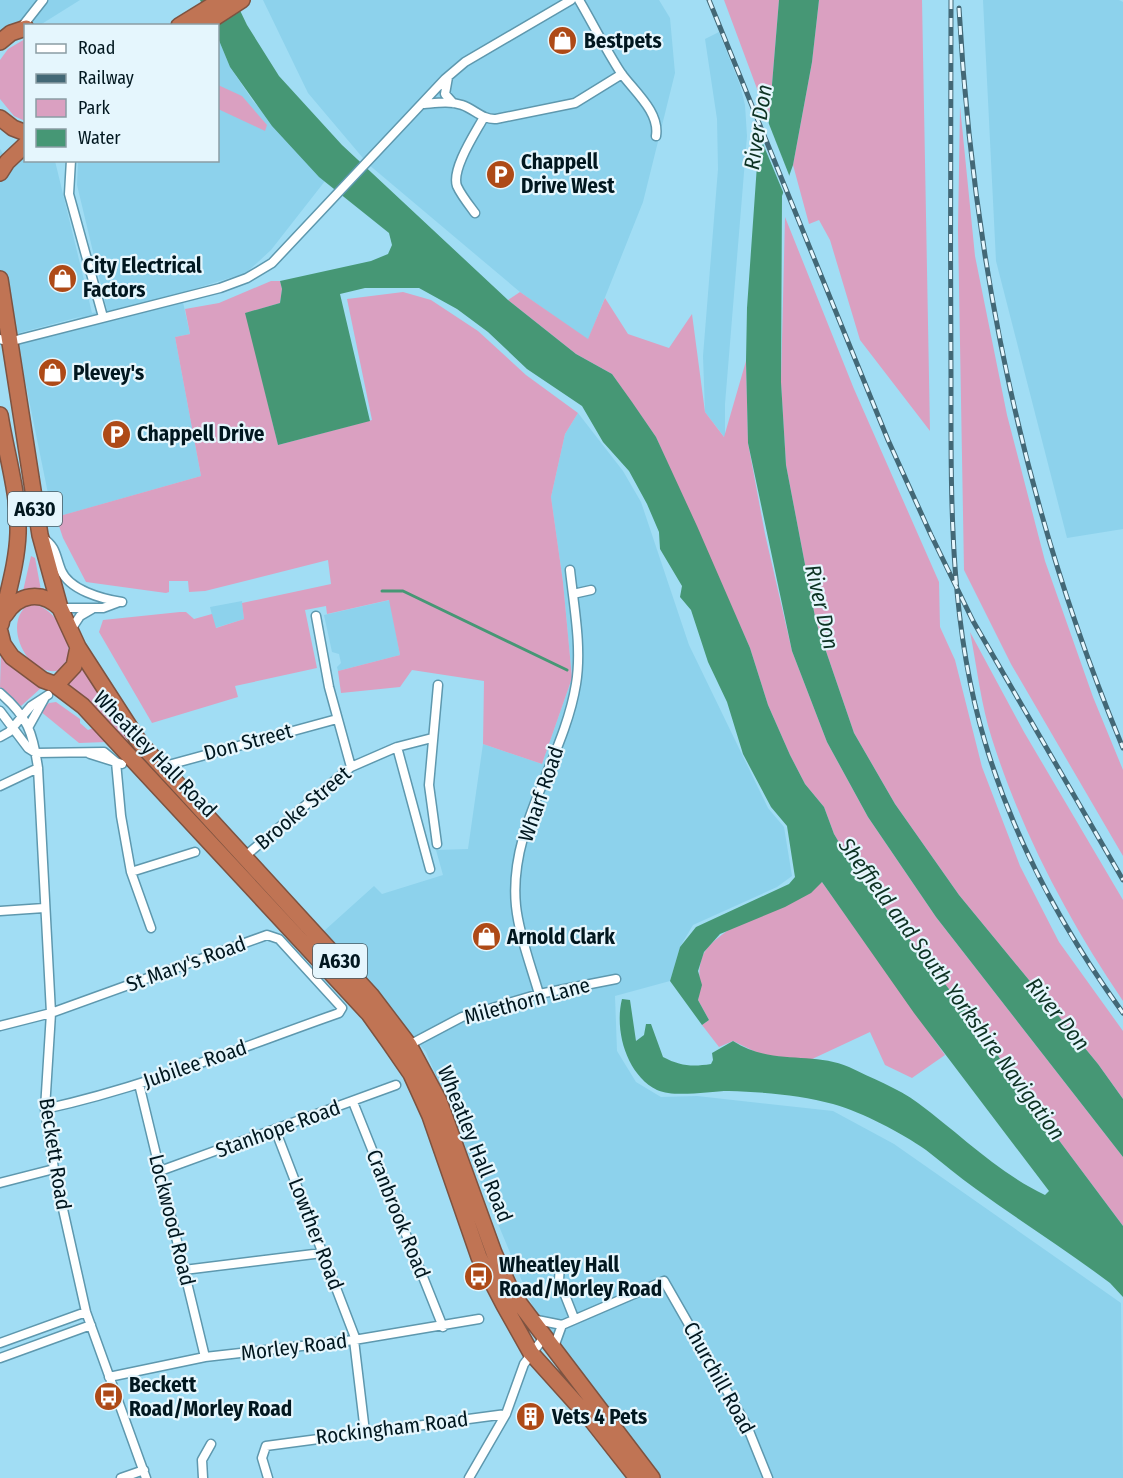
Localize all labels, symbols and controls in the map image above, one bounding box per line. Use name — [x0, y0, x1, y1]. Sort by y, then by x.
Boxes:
legend — [24, 24, 219, 162]
shop icon: Bestpets — [547, 25, 579, 57]
place label: Bestpets — [584, 28, 662, 54]
text: Road — [78, 37, 115, 59]
text: Railway — [78, 67, 134, 89]
water label: River Don — [738, 82, 778, 172]
text: Park — [78, 97, 111, 119]
text: Water — [78, 127, 121, 149]
place label: Chappell Drive West — [521, 149, 615, 199]
parking icon: Chappell Drive West — [484, 158, 516, 190]
place label: City Electrical Factors — [83, 253, 202, 303]
shop icon: City Electrical Factors — [46, 262, 78, 294]
shop icon: Plevey's — [36, 357, 68, 389]
place label: Plevey's — [73, 360, 144, 386]
parking icon: Chappell Drive — [100, 418, 132, 450]
place label: Chappell Drive — [137, 421, 265, 447]
road number: A630 — [8, 492, 62, 526]
water label: River Don — [799, 562, 845, 652]
street label: Wheatley Hall Road — [88, 685, 222, 823]
street label: Don Street — [201, 718, 295, 766]
street label: Wharf Road — [513, 743, 569, 845]
street label: Brooke Street — [250, 760, 356, 856]
water label: Sheffield and South Yorkshire Navigation — [832, 832, 1071, 1146]
shop icon: Arnold Clark — [470, 921, 502, 953]
place label: Arnold Clark — [506, 924, 615, 950]
street label: St Mary's Road — [123, 930, 249, 998]
road number: A630 — [313, 944, 367, 978]
street label: Milethorn Lane — [461, 972, 593, 1030]
water label: River Don — [1020, 972, 1096, 1056]
street label: Jubilee Road — [140, 1034, 250, 1094]
street label: Wheatley Hall Road — [432, 1062, 518, 1226]
street label: Stanhope Road — [212, 1094, 344, 1164]
street label: Beckett Road — [33, 1096, 77, 1212]
street label: Cranbrook Road — [360, 1146, 436, 1282]
street label: Lockwood Road — [143, 1152, 201, 1288]
street label: Lowther Road — [283, 1174, 349, 1294]
place label: Wheatley Hall Road/Morley Road — [499, 1252, 662, 1302]
bus stop icon: Wheatley Hall Road/Morley Road — [462, 1261, 494, 1293]
street label: Churchill Road — [678, 1317, 760, 1439]
street label: Morley Road — [239, 1328, 349, 1366]
place label: Beckett Road/Morley Road — [129, 1372, 292, 1422]
bus stop icon: Beckett Road/Morley Road — [92, 1381, 124, 1413]
building icon: Vets 4 Pets — [515, 1401, 547, 1433]
place label: Vets 4 Pets — [551, 1404, 647, 1430]
street label: Rockingham Road — [314, 1406, 470, 1450]

